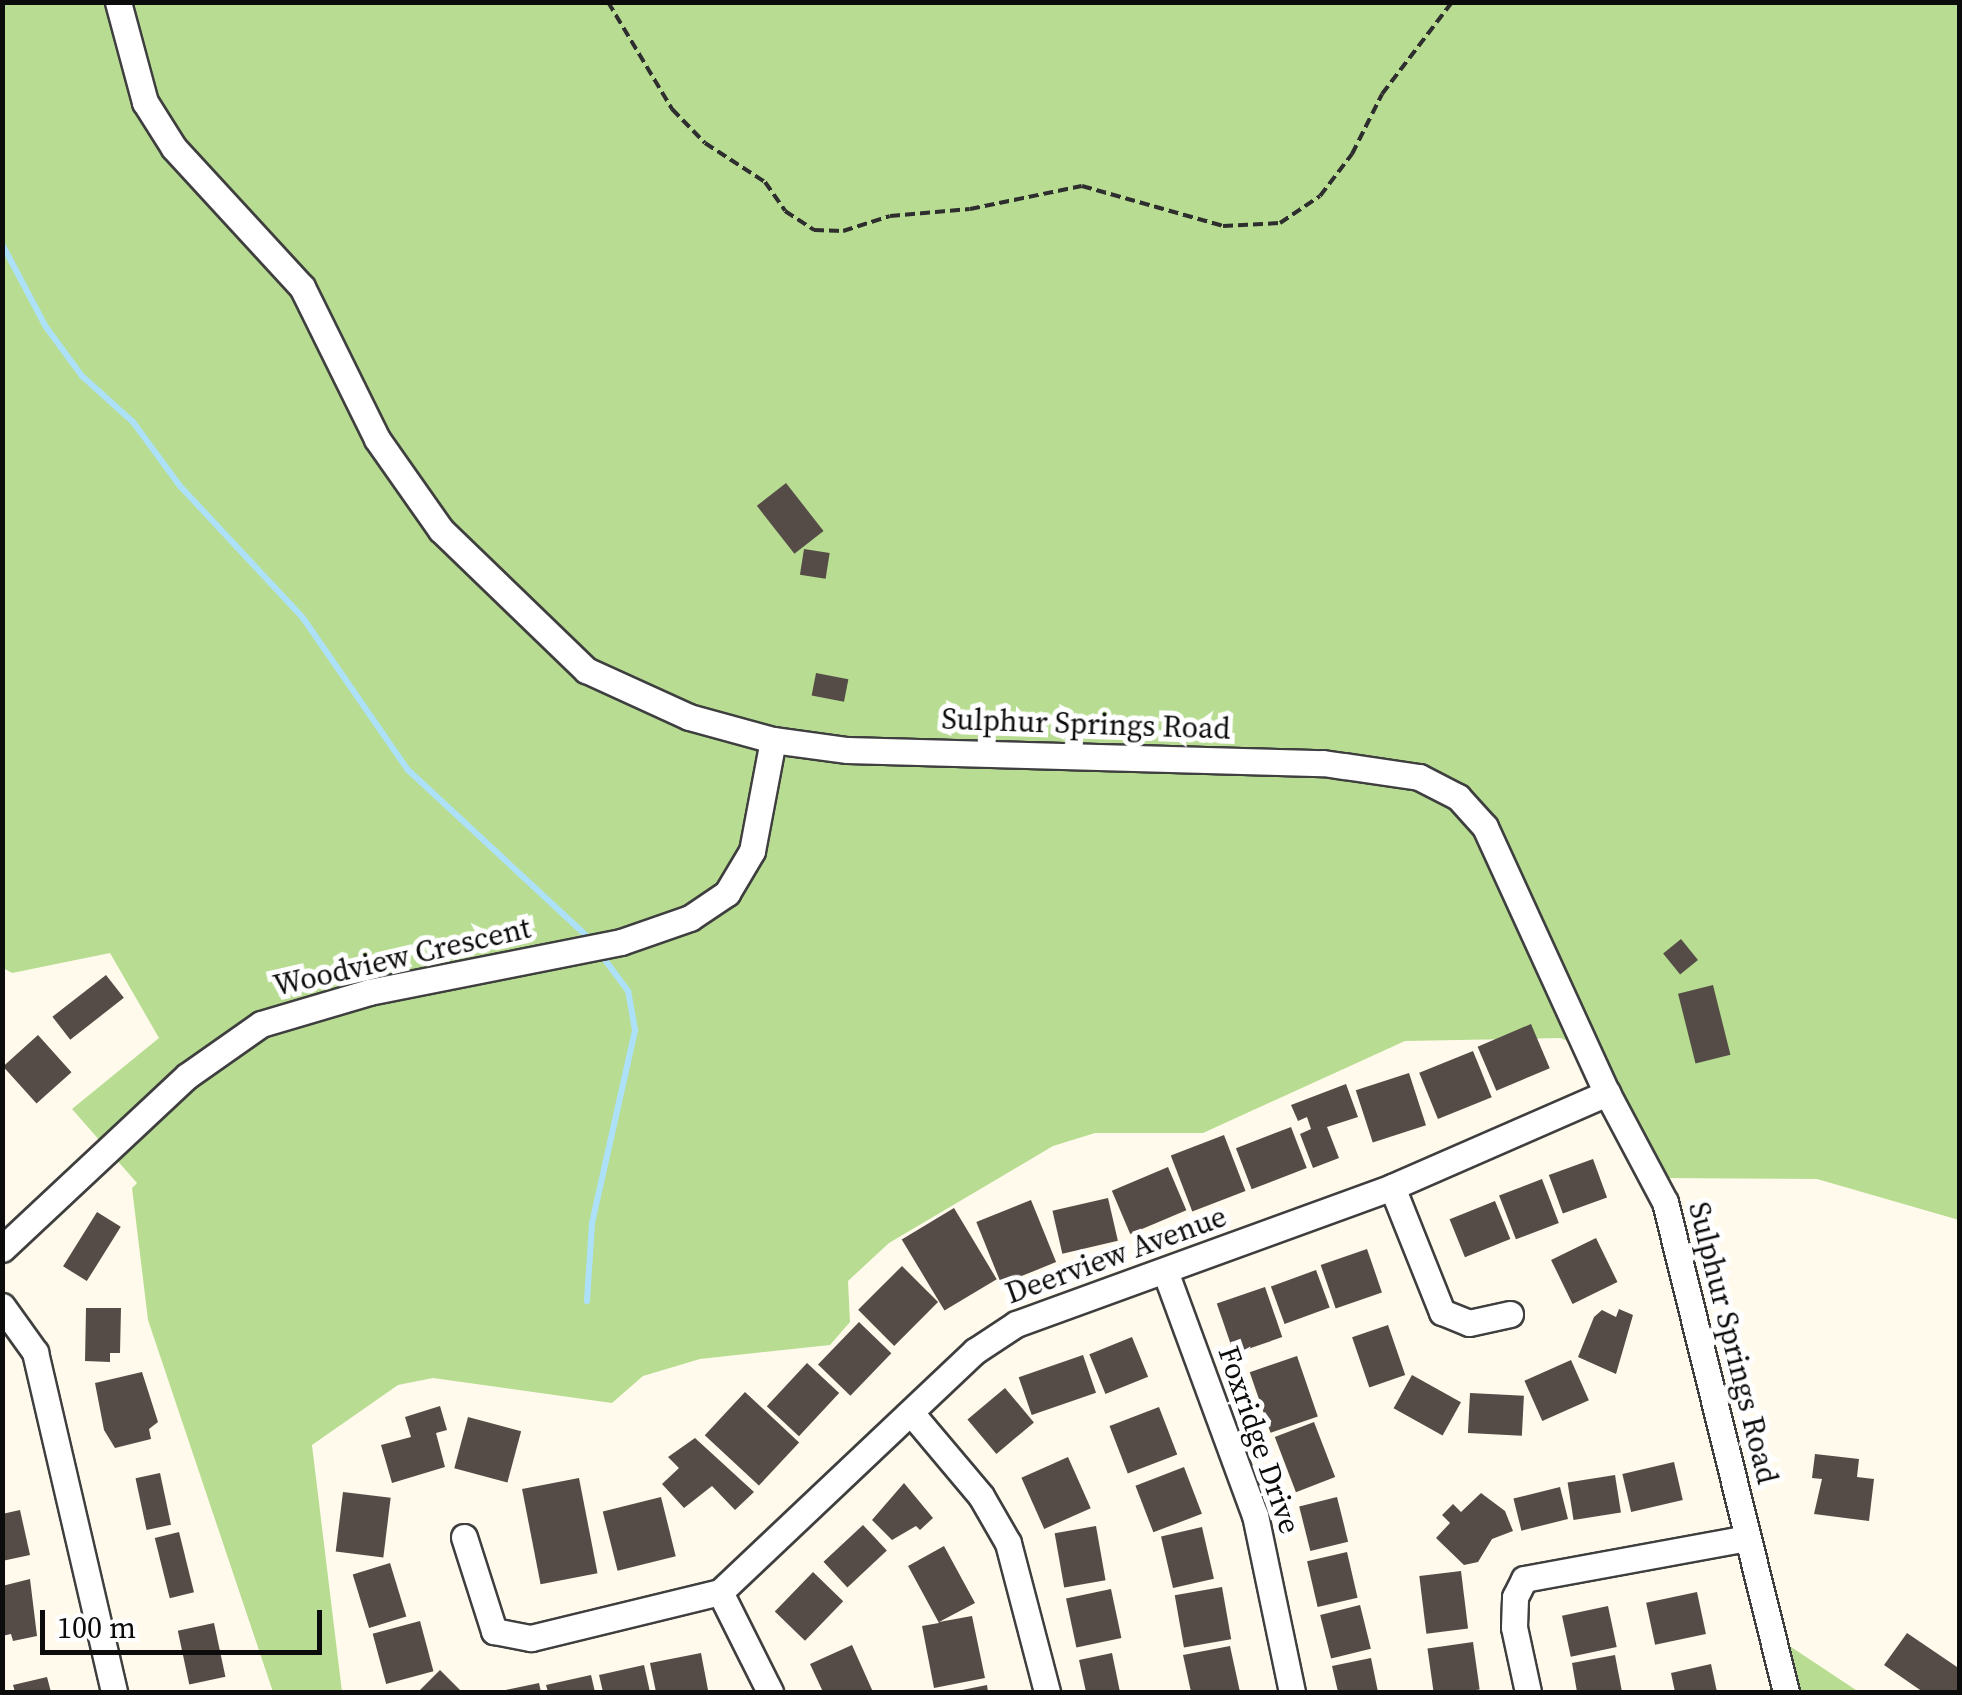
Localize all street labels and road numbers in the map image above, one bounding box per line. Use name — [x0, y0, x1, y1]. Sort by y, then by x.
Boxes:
street label: Sulphur Springs Road — [941, 701, 1231, 747]
street label: Woodview Crescent — [270, 910, 534, 1004]
street label: Deerview Avenue — [1001, 1198, 1231, 1312]
street label: Sulphur Springs Road — [1681, 1198, 1785, 1488]
street label: Foxridge Drive — [1210, 1341, 1308, 1539]

